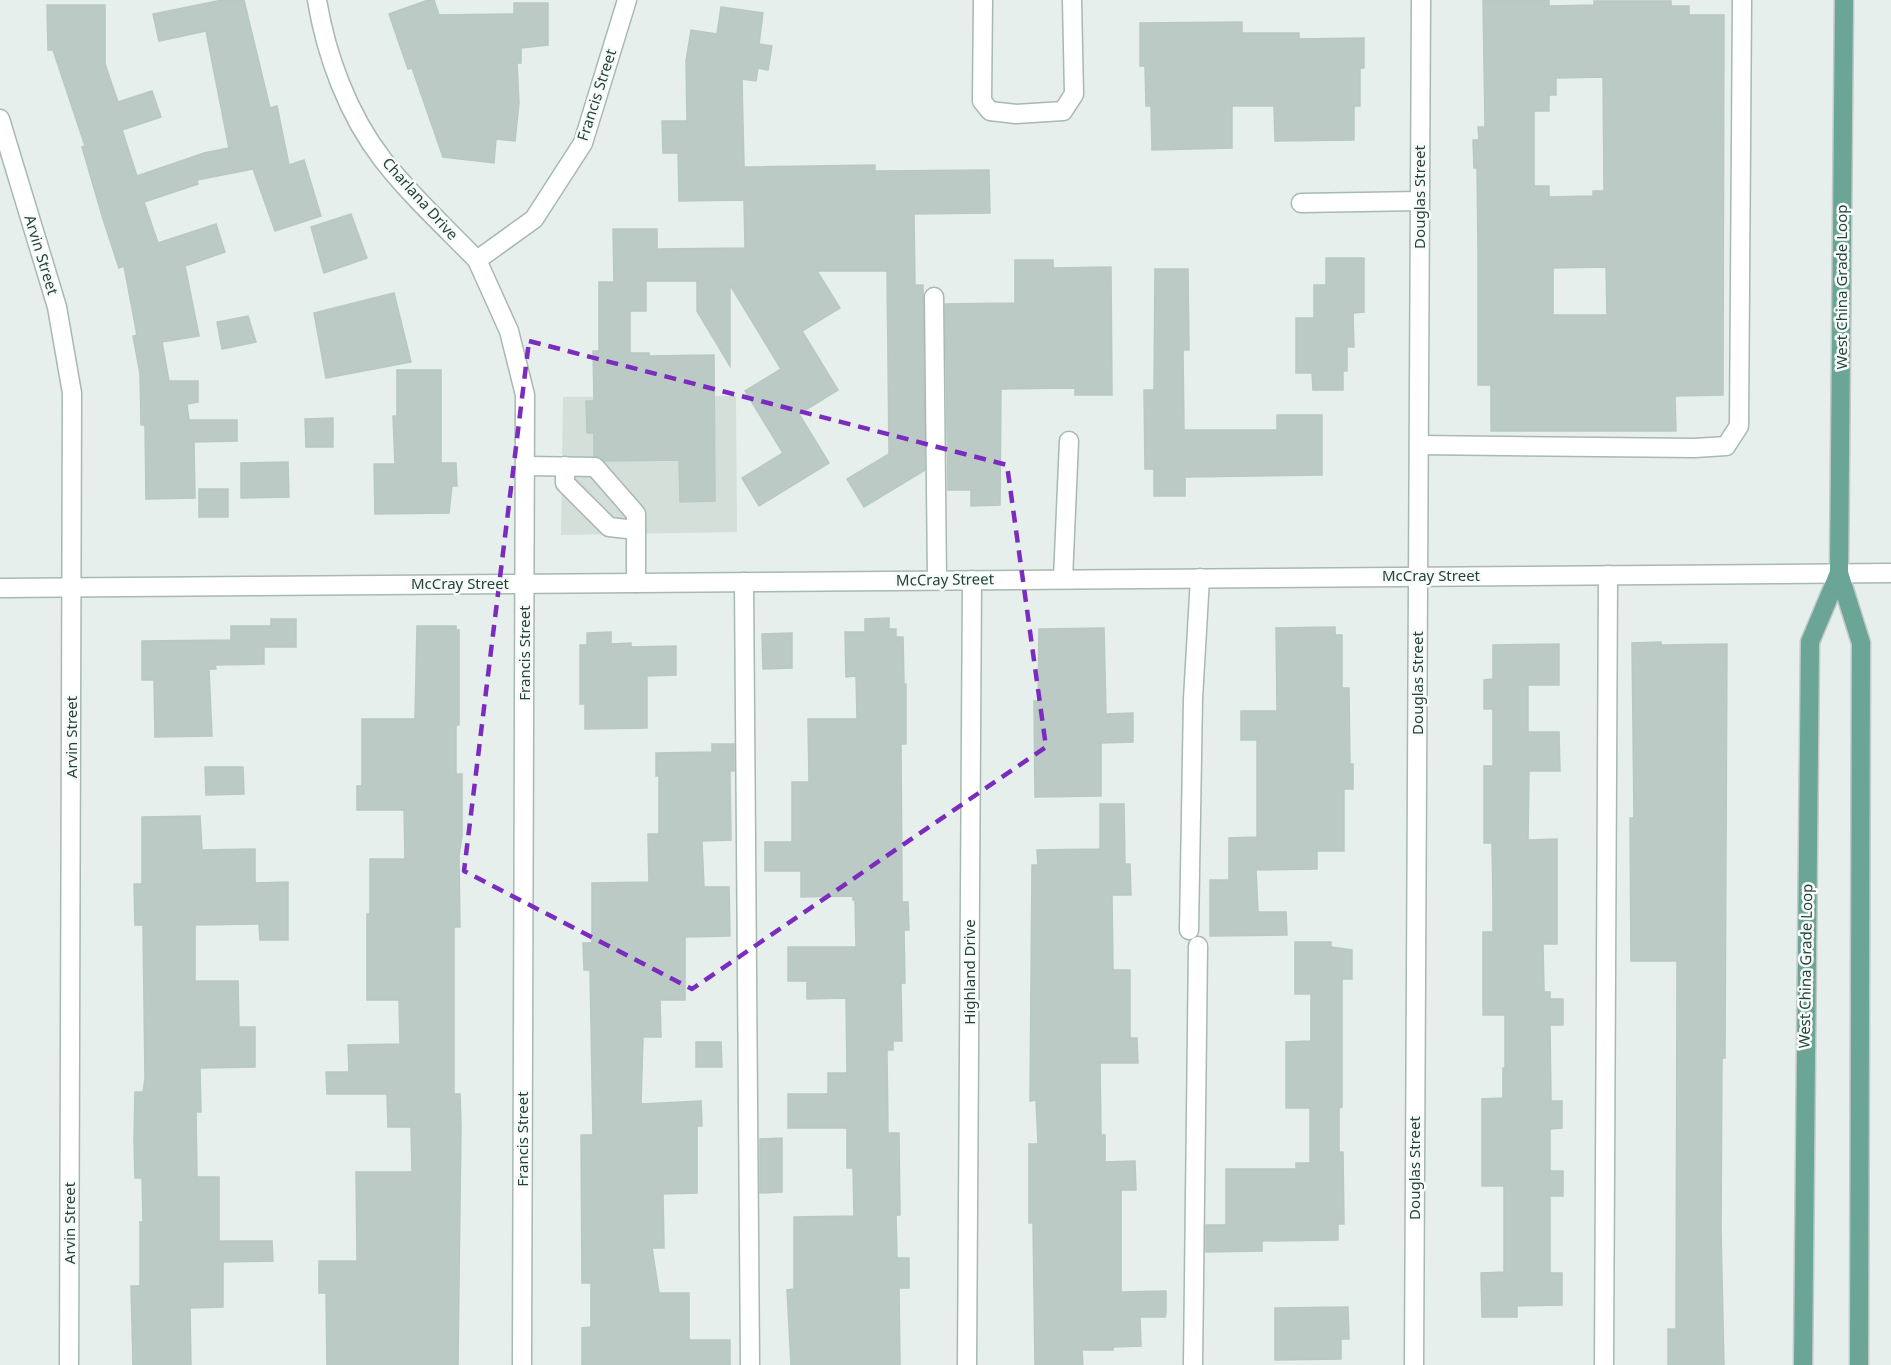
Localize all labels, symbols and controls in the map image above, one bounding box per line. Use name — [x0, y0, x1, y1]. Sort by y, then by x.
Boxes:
street label: Francis Street — [572, 46, 620, 143]
street label: Douglas Street — [1409, 145, 1429, 249]
street label: Charlana Drive — [378, 153, 463, 244]
street label: West China Grade Loop — [1831, 205, 1851, 369]
street label: Arvin Street — [20, 212, 64, 298]
street label: McCray Street — [1382, 565, 1481, 585]
street label: McCray Street — [896, 568, 995, 590]
street label: McCray Street — [411, 573, 510, 593]
street label: Francis Street — [514, 605, 534, 701]
street label: Douglas Street — [1407, 631, 1427, 735]
street label: Arvin Street — [61, 695, 81, 778]
street label: West China Grade Loop — [1794, 883, 1816, 1049]
street label: Highland Drive — [959, 919, 979, 1025]
street label: Francis Street — [512, 1091, 532, 1187]
street label: Douglas Street — [1404, 1116, 1424, 1220]
street label: Arvin Street — [59, 1181, 79, 1264]

